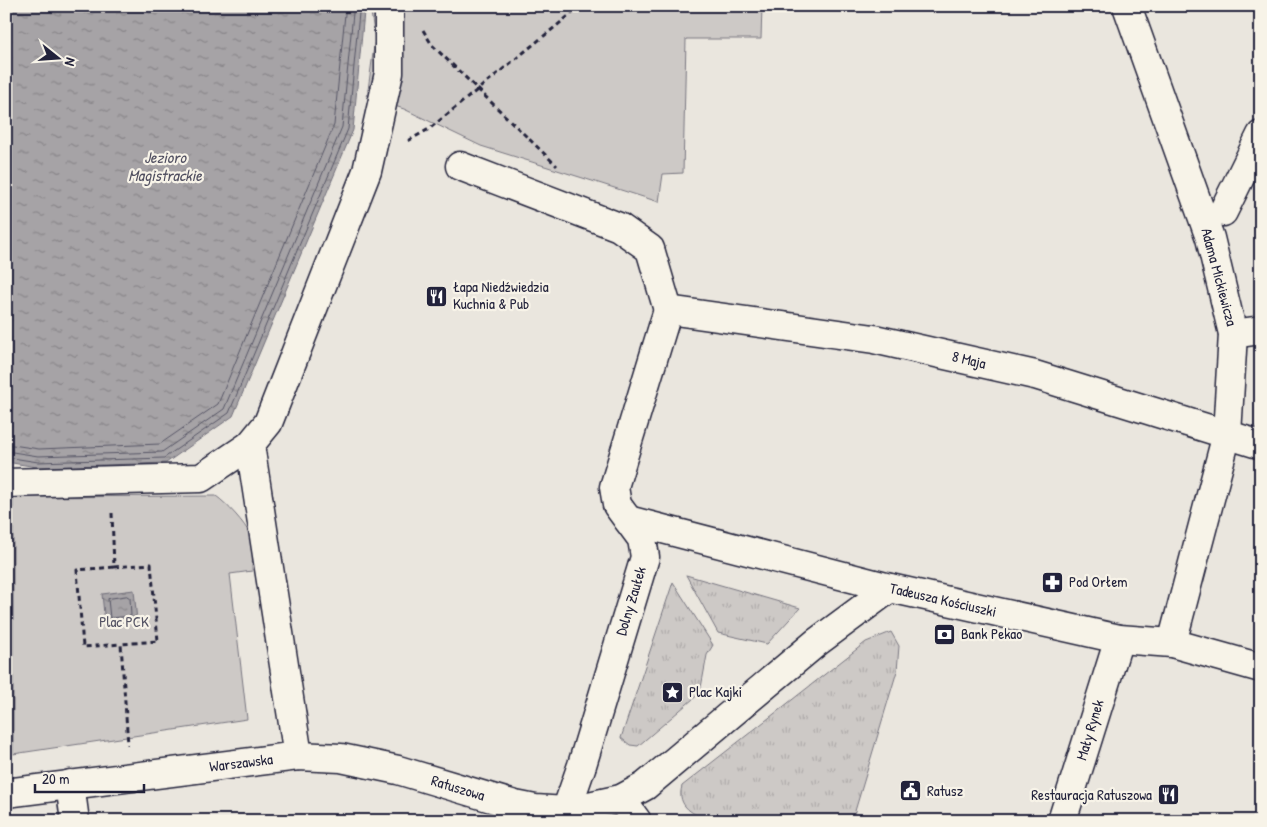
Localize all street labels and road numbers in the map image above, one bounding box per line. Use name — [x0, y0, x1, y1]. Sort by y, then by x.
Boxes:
street label: Adama Mickiewicza — [1196, 226, 1243, 328]
street label: 8 Maja — [950, 345, 988, 374]
street label: Dolny Zaułek — [610, 564, 651, 638]
street label: Tadeusza Kościuszki — [888, 577, 999, 622]
street label: Mały Rynek — [1070, 697, 1109, 763]
street label: Warszawska — [208, 748, 274, 777]
street label: Ratuszowa — [429, 769, 488, 806]

